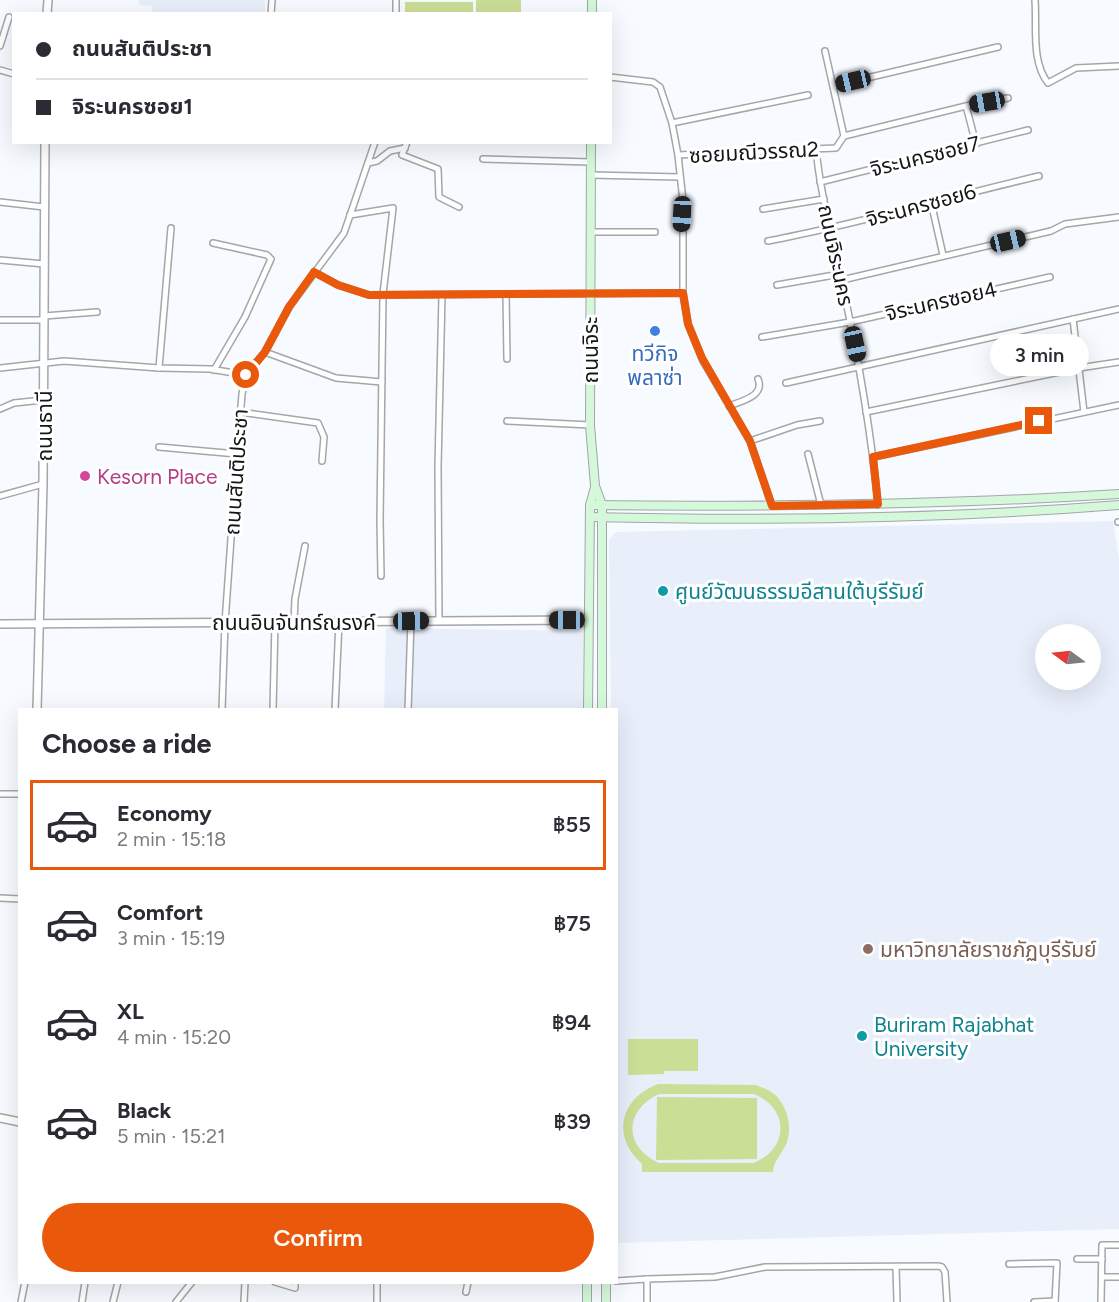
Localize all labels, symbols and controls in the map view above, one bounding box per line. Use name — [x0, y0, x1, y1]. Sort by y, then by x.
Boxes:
text: ถนนสันติประชา — [72, 35, 212, 62]
car — [833, 68, 873, 94]
car — [968, 90, 1006, 114]
text: จิระนครซอย1 — [72, 93, 193, 120]
street label: จิระนครซอย7 — [868, 130, 982, 182]
street label: ซอยมณีวรรณ2 — [689, 136, 819, 168]
street label: จิระนครซอย6 — [863, 178, 979, 232]
car — [672, 196, 692, 232]
street label: ถนนจิระนคร — [813, 202, 859, 308]
car — [988, 228, 1028, 254]
street label: จิระนครซอย4 — [883, 276, 999, 326]
street label: ถนนจิระ — [578, 317, 603, 383]
marker: ทวีกิจ พลาซ่า — [648, 324, 662, 338]
car — [842, 325, 868, 363]
callout: 3 min — [990, 334, 1088, 376]
place label: ทวีกิจ พลาซ่า — [627, 341, 683, 390]
text: 3 min — [1015, 343, 1064, 367]
route start — [232, 361, 259, 388]
street label: ถนนธานี — [32, 390, 57, 462]
route end — [1025, 407, 1052, 434]
street label: ถนนสันติประชา — [219, 408, 253, 536]
place label: Kesorn Place — [97, 464, 217, 489]
marker: Kesorn Place — [78, 469, 92, 483]
place label: ศูนย์วัฒนธรรมอีสานใต้บุรีรัมย์ — [675, 579, 924, 605]
marker: ศูนย์วัฒนธรรมอีสานใต้บุรีรัมย์ — [656, 584, 670, 598]
street label: ถนนอินจันทร์ณรงค์ — [212, 610, 376, 635]
car — [549, 611, 585, 629]
car — [393, 612, 429, 630]
north arrow — [1035, 624, 1101, 690]
map controls — [1035, 624, 1101, 690]
text: Choose a ride — [42, 727, 211, 760]
icon: car — [45, 798, 99, 852]
text: Economy — [117, 800, 212, 827]
text: ฿55 — [553, 811, 591, 838]
text: 2 min · 15:18 — [117, 827, 226, 851]
icon: car — [45, 897, 99, 951]
text: Comfort — [117, 899, 203, 926]
text: ฿75 — [553, 910, 591, 937]
text: 3 min · 15:19 — [117, 926, 225, 950]
place label: มหาวิทยาลัยราชภัฏบุรีรัมย์ — [880, 937, 1097, 963]
marker: มหาวิทยาลัยราชภัฏบุรีรัมย์ — [861, 942, 875, 956]
icon: car — [45, 996, 99, 1050]
text: XL — [117, 998, 144, 1025]
text: ฿94 — [552, 1009, 591, 1036]
place label: Buriram Rajabhat University — [874, 1012, 1034, 1061]
text: 4 min · 15:20 — [117, 1025, 231, 1049]
marker: Buriram Rajabhat University — [855, 1029, 869, 1043]
icon: car — [45, 1095, 99, 1149]
text: Black — [117, 1097, 171, 1124]
text: ฿39 — [553, 1108, 591, 1135]
text: 5 min · 15:21 — [117, 1124, 225, 1148]
button: Confirm — [42, 1203, 594, 1272]

